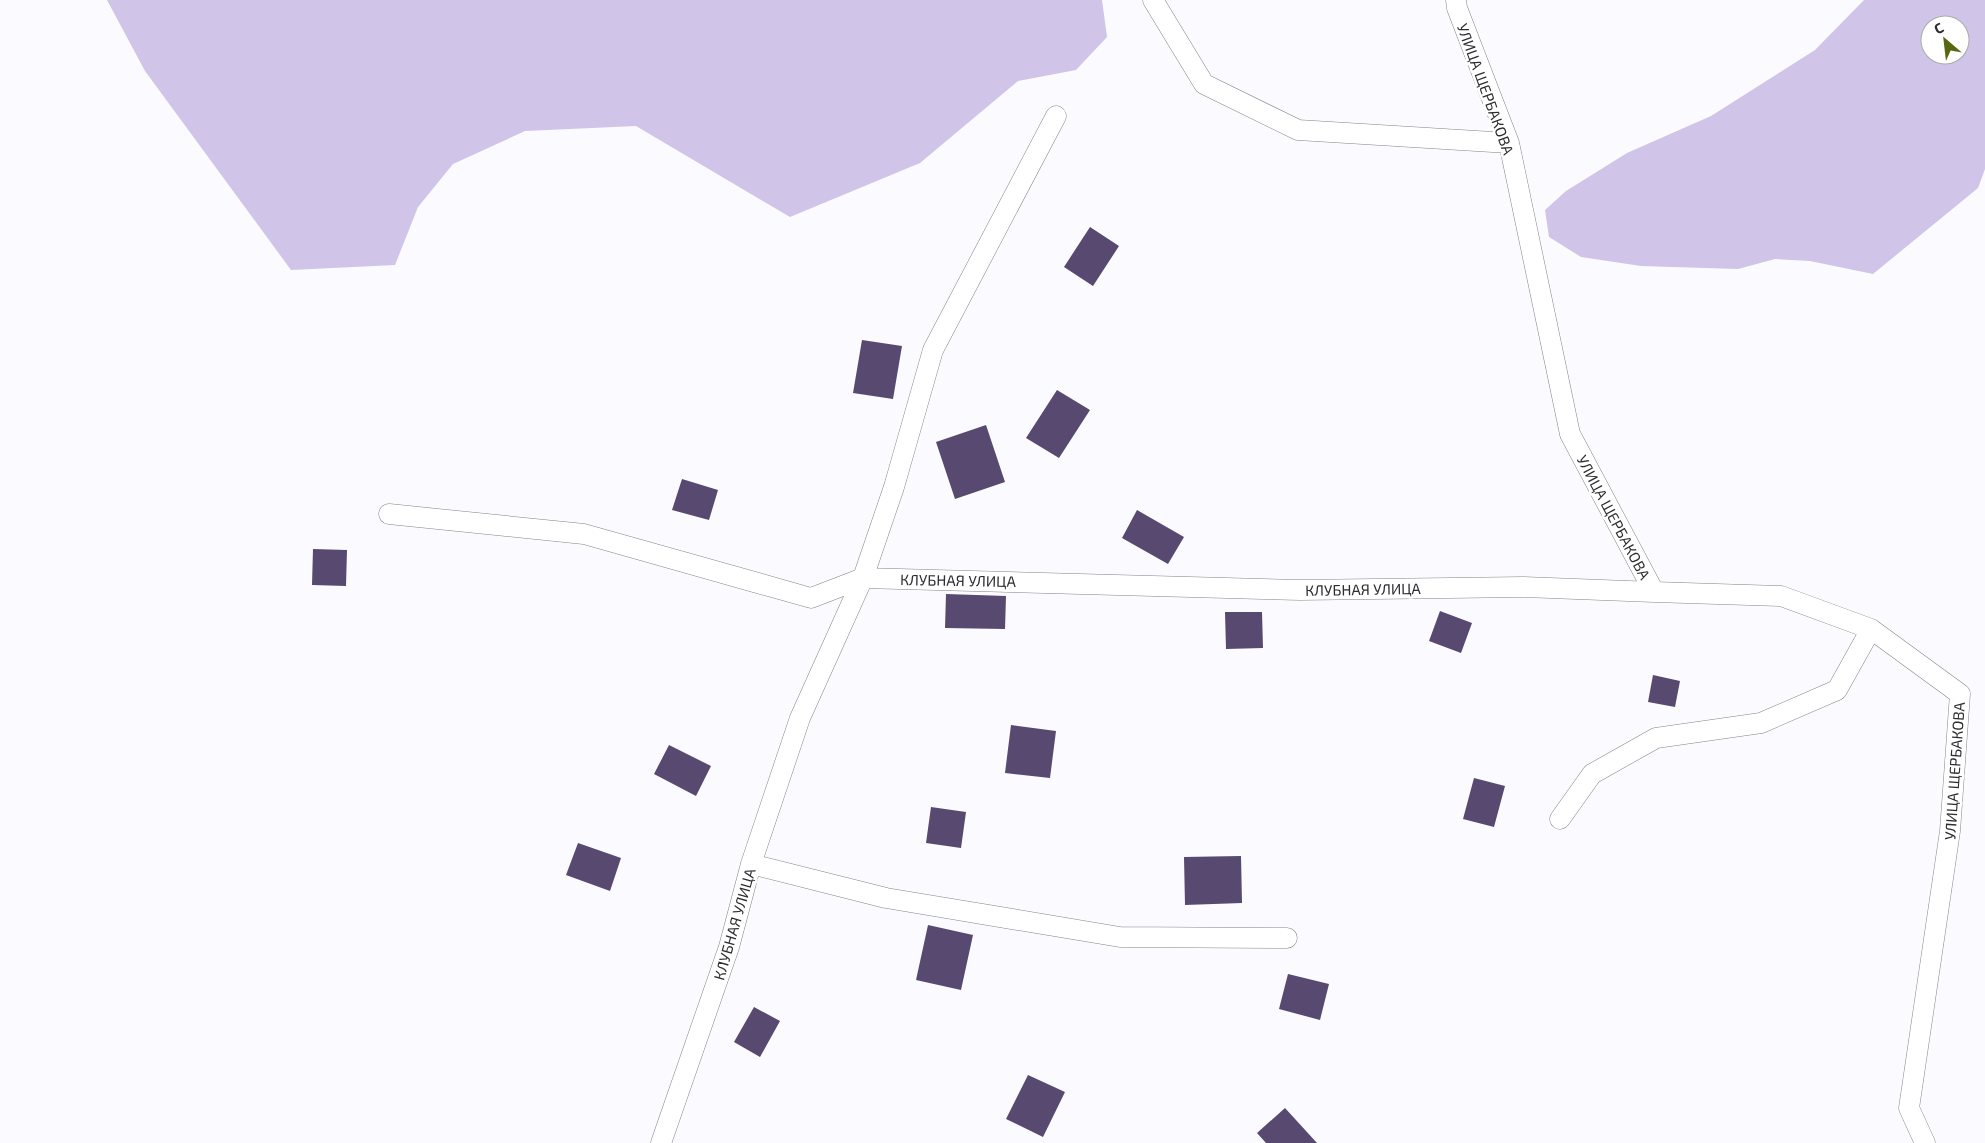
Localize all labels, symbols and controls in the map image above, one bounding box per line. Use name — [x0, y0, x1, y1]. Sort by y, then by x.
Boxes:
north arrow — [1920, 15, 1970, 65]
text: С — [1931, 19, 1946, 38]
street label: УЛИЦА ЩЕРБАКОВА — [1454, 21, 1518, 158]
street label: УЛИЦА ЩЕРБАКОВА — [1574, 452, 1655, 583]
street label: КЛУБНАЯ УЛИЦА — [900, 570, 1017, 590]
street label: КЛУБНАЯ УЛИЦА — [1305, 579, 1422, 599]
street label: УЛИЦА ЩЕРБАКОВА — [1940, 701, 1968, 841]
street label: КЛУБНАЯ УЛИЦА — [709, 865, 759, 982]

